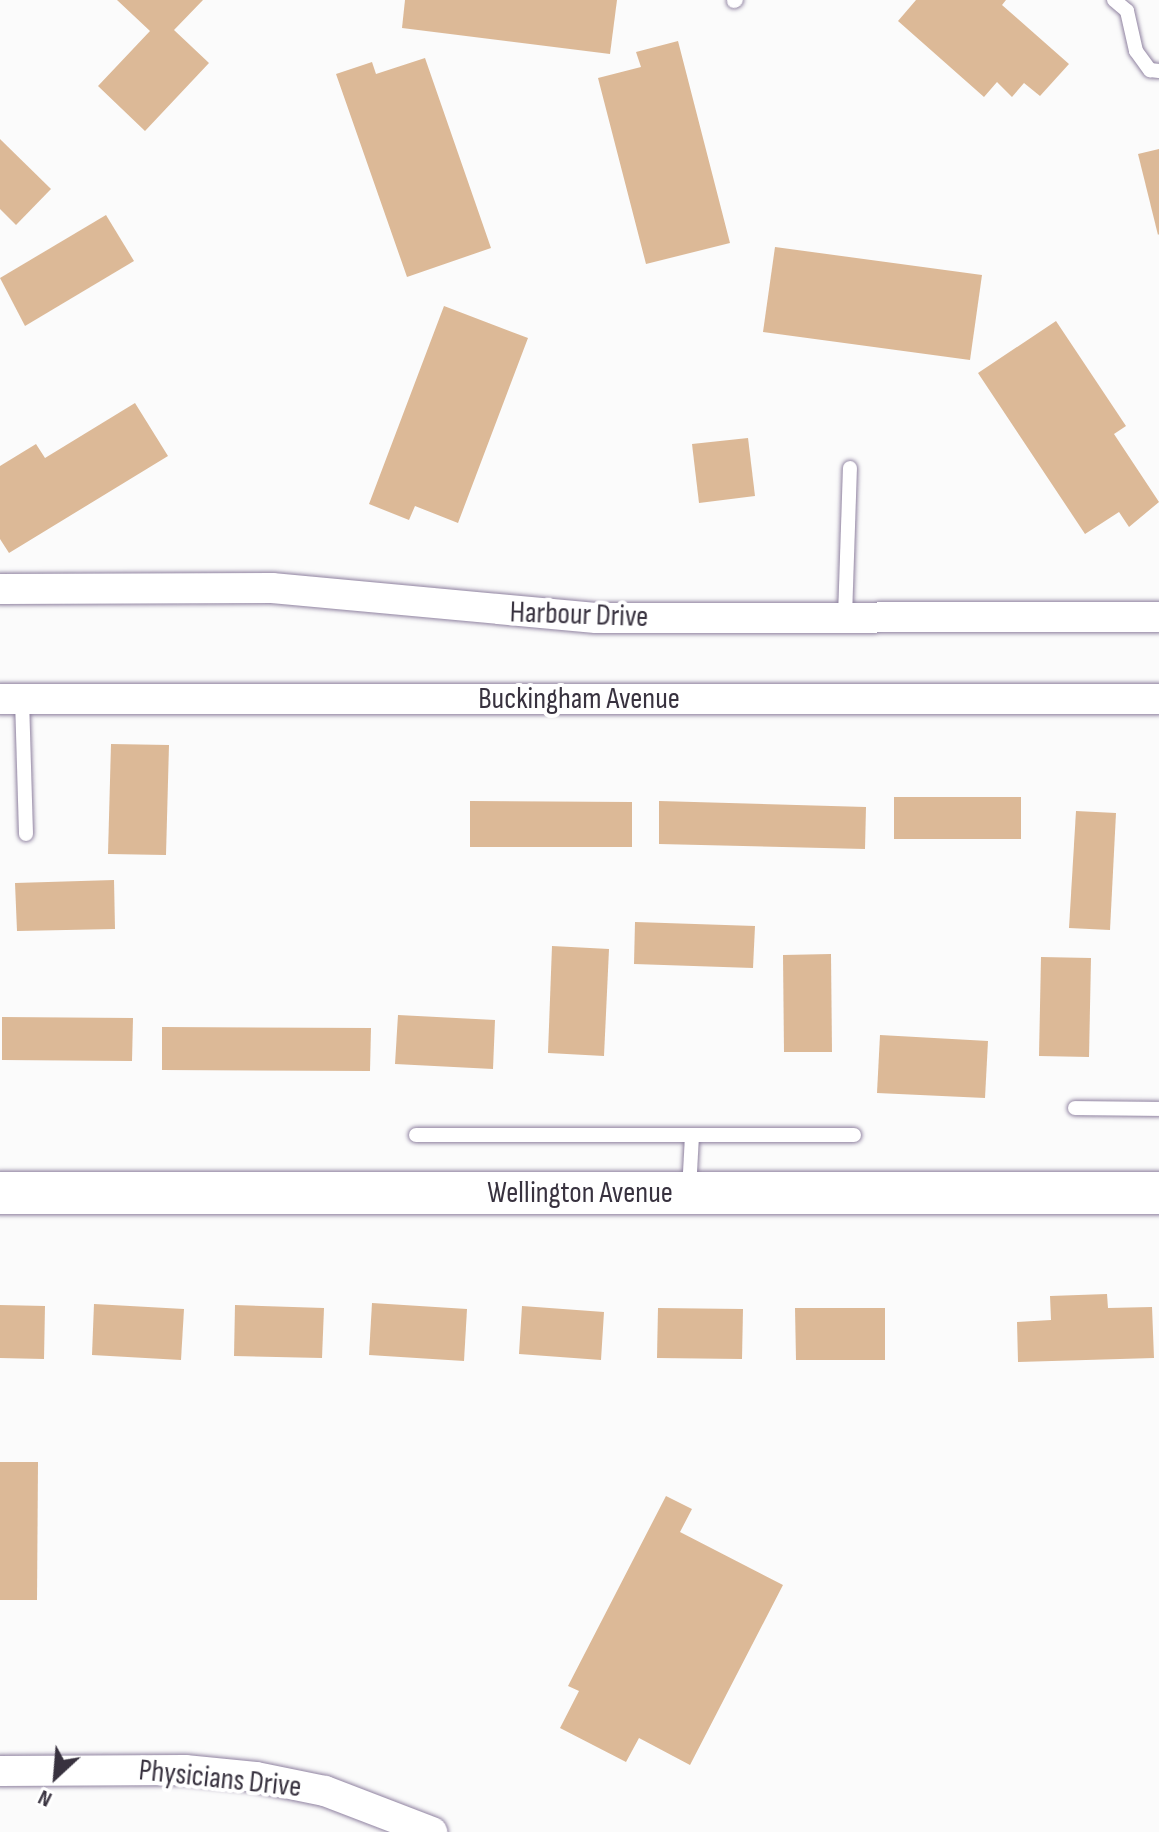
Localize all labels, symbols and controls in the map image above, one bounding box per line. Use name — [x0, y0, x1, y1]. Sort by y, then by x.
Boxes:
street label: Harbour Drive — [509, 595, 649, 635]
street label: Buckingham Avenue — [478, 681, 680, 717]
street label: Wellington Avenue — [487, 1175, 673, 1211]
north arrow — [16, 1736, 96, 1816]
street label: Physicians Drive — [137, 1753, 303, 1805]
text: N — [34, 1783, 56, 1813]

